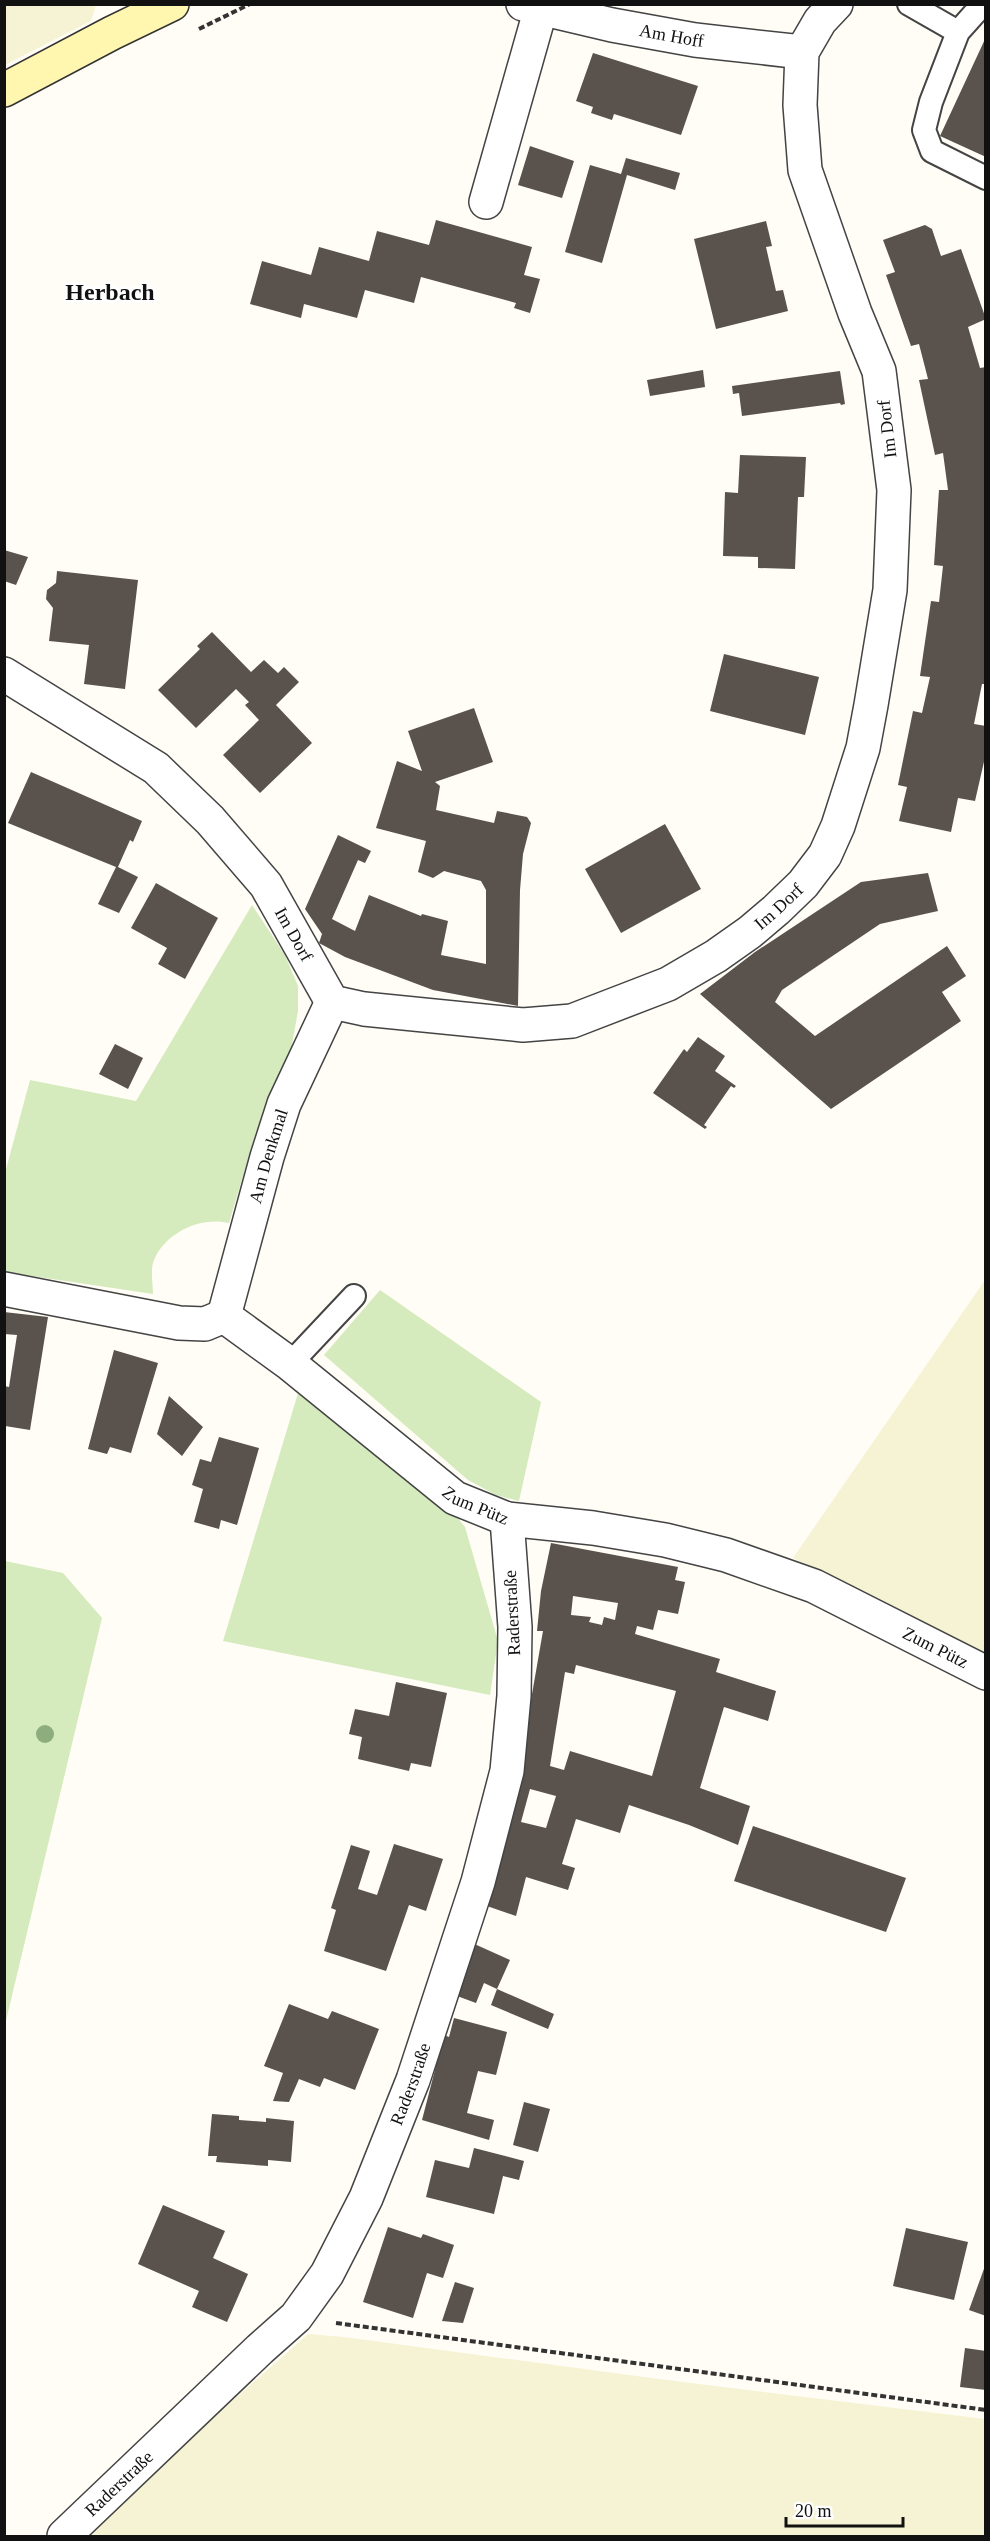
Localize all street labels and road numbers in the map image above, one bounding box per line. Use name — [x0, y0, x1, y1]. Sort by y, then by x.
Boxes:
street label: Am Hoff — [638, 20, 705, 51]
street label: Im Dorf — [874, 399, 900, 459]
street label: Im Dorf — [751, 879, 807, 934]
street label: Im Dorf — [271, 904, 317, 965]
street label: Am Denkmal — [245, 1106, 292, 1205]
street label: Zum Pütz — [438, 1482, 512, 1529]
street label: Raderstraße — [500, 1570, 524, 1656]
street label: Zum Pütz — [900, 1623, 972, 1672]
street label: Raderstraße — [386, 2040, 435, 2128]
street label: Raderstraße — [81, 2447, 157, 2520]

